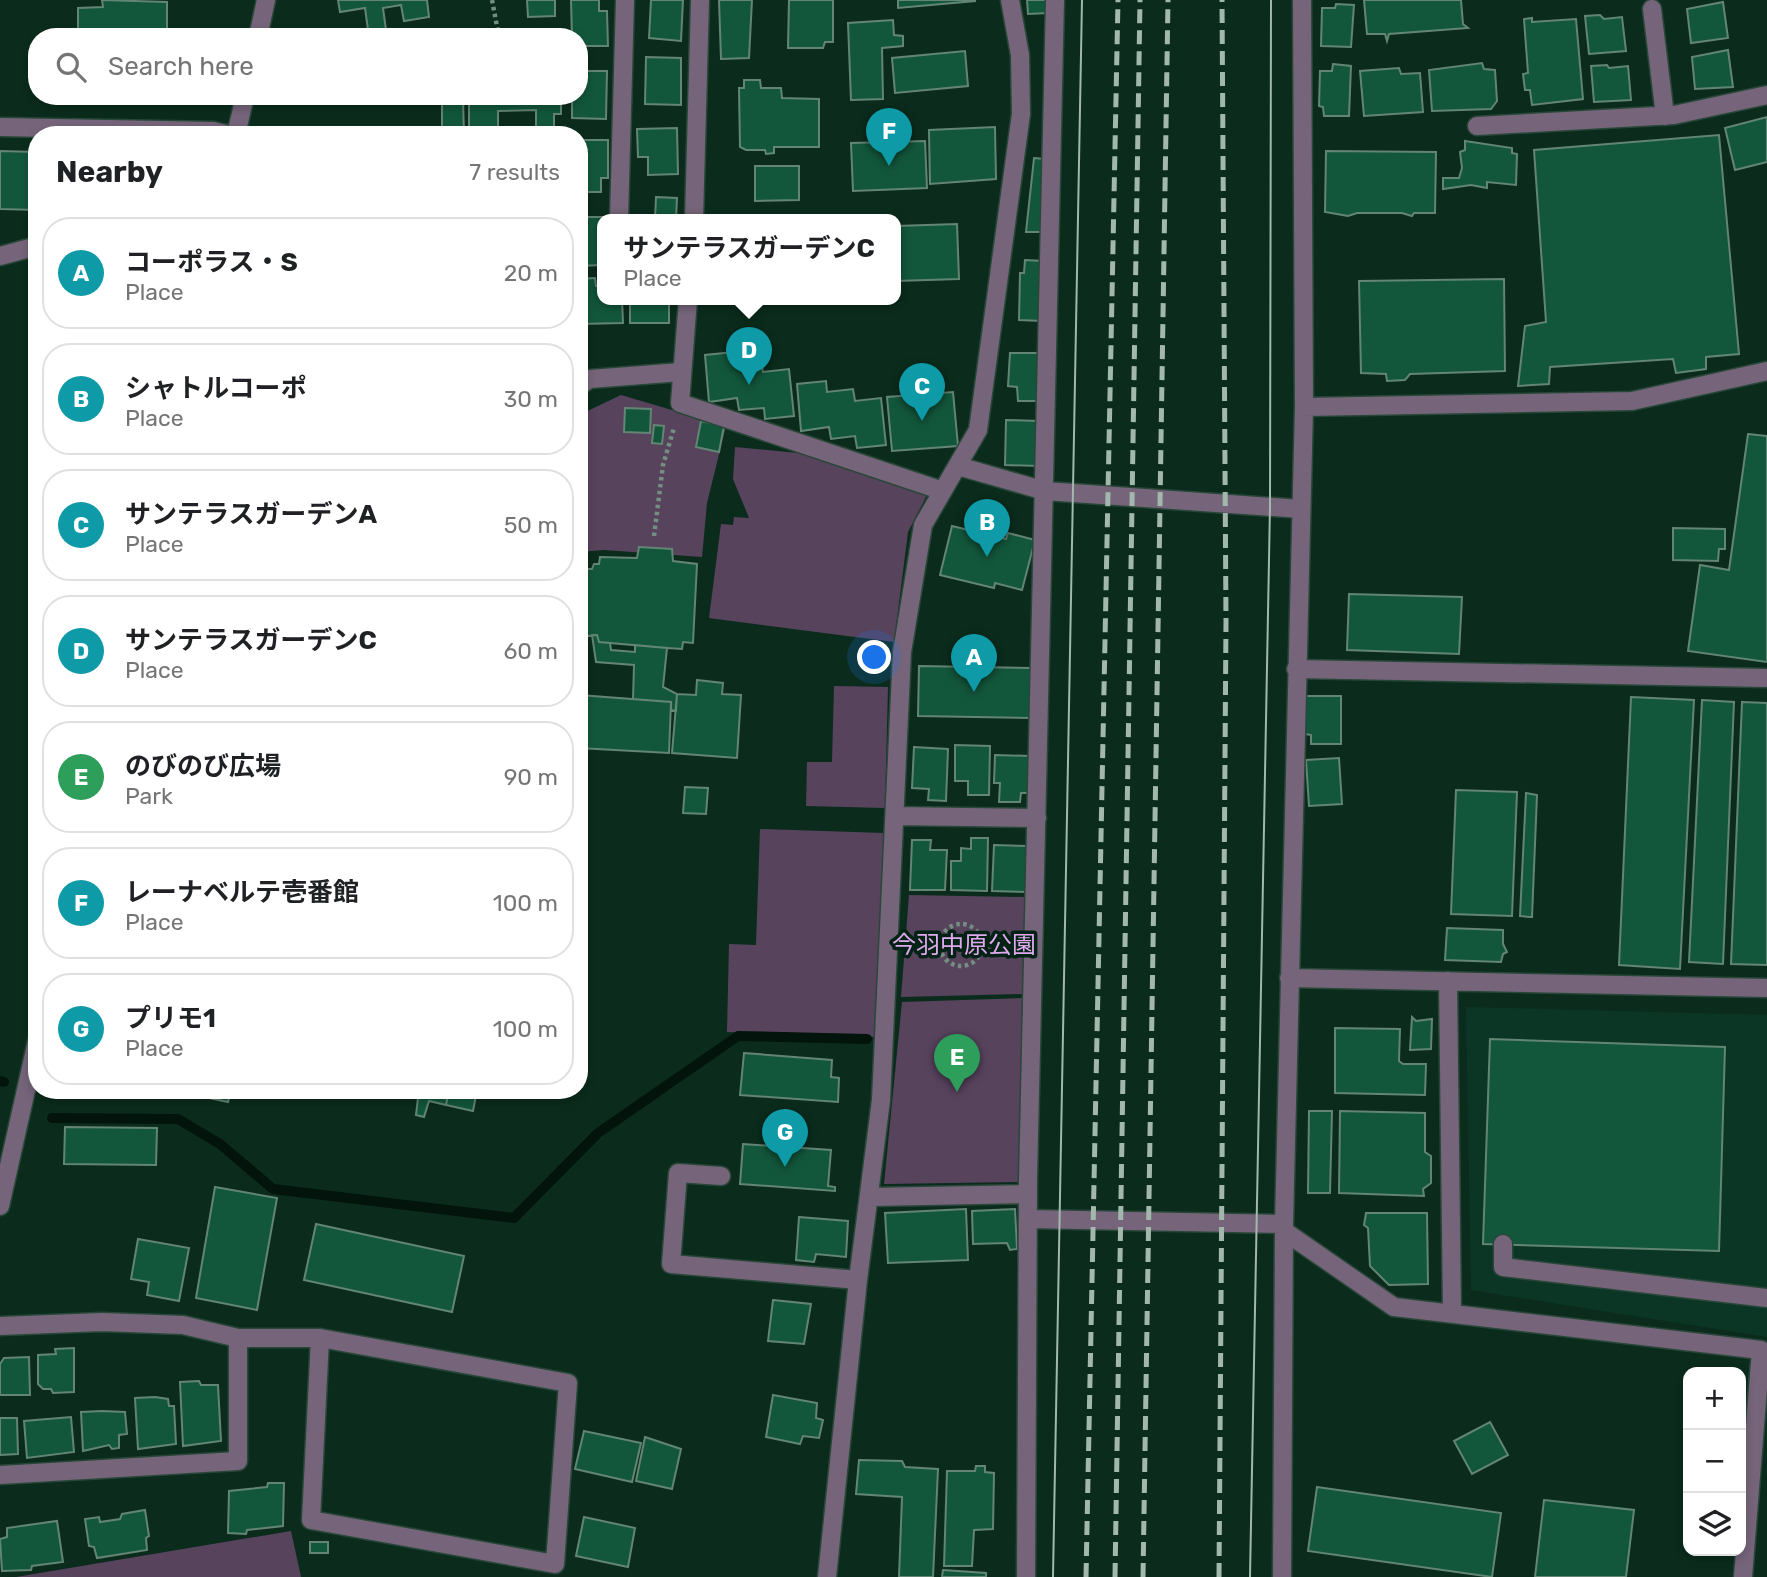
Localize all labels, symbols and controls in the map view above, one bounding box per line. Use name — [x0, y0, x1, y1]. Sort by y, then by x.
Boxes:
search box — [28, 28, 588, 105]
icon: search — [52, 48, 90, 86]
text: Search here — [108, 51, 254, 82]
pin: F — [866, 108, 912, 166]
text: Nearby — [56, 154, 163, 190]
text: 7 results — [469, 158, 560, 186]
popup — [597, 214, 901, 305]
text: サンテラスガーデンC — [623, 233, 875, 264]
text: コーポラス・S — [125, 247, 298, 278]
text: A — [73, 259, 89, 287]
text: 20 m — [504, 259, 558, 287]
text: Place — [623, 264, 682, 292]
text: Place — [125, 278, 184, 306]
pin: D — [726, 327, 772, 385]
pin: C — [899, 363, 945, 421]
text: シャトルコーポ — [125, 373, 306, 404]
text: B — [73, 385, 89, 413]
text: 30 m — [503, 385, 558, 413]
text: Place — [125, 404, 184, 432]
text: サンテラスガーデンA — [125, 499, 377, 530]
pin: B — [964, 499, 1010, 557]
text: C — [73, 511, 89, 539]
text: 50 m — [504, 511, 558, 539]
text: Place — [125, 530, 184, 558]
text: サンテラスガーデンC — [125, 625, 377, 656]
pin: A — [951, 634, 997, 692]
text: D — [73, 637, 89, 665]
text: 60 m — [503, 637, 558, 665]
your location — [857, 640, 891, 674]
text: Place — [125, 656, 184, 684]
text: のびのび広場 — [125, 751, 281, 782]
text: E — [74, 763, 88, 791]
text: 90 m — [504, 763, 558, 791]
text: Park — [125, 782, 173, 810]
text: レーナベルテ壱番館 — [125, 877, 359, 908]
text: F — [74, 889, 88, 917]
text: 100 m — [493, 889, 558, 917]
text: Place — [125, 908, 184, 936]
park label: 今羽中原公園 — [892, 931, 1036, 959]
text: プリモ1 — [125, 1003, 216, 1034]
text: G — [73, 1015, 89, 1043]
text: 100 m — [493, 1015, 558, 1043]
text: Place — [125, 1034, 184, 1062]
pin: E — [934, 1034, 980, 1092]
pin: G — [762, 1109, 808, 1167]
map controls — [1683, 1367, 1746, 1556]
button: + — [1683, 1367, 1746, 1430]
button: − — [1683, 1430, 1746, 1493]
button: layers — [1683, 1493, 1746, 1556]

